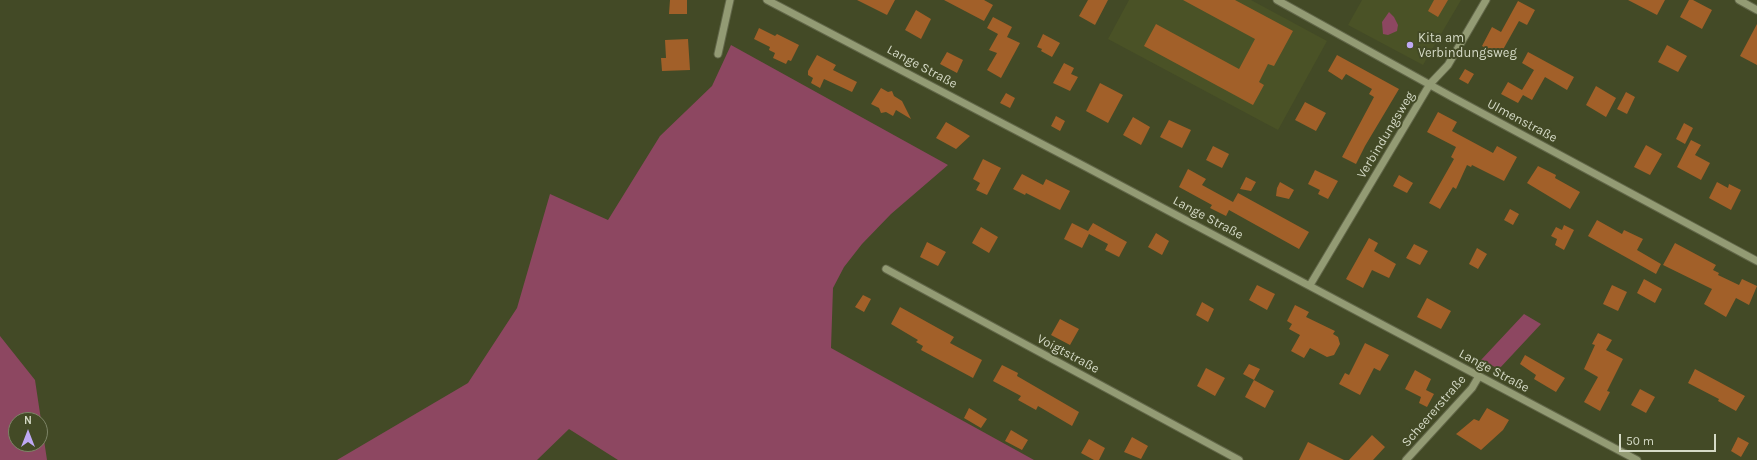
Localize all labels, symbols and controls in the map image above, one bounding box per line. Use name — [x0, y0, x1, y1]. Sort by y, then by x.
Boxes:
place label: Kita am Verbindungsweg — [1418, 30, 1517, 61]
marker: Kita am Verbindungsweg — [1405, 40, 1415, 50]
street label: Lange Straße — [884, 42, 960, 92]
street label: Verbindungsweg — [1354, 89, 1418, 181]
street label: Ulmenstraße — [1484, 96, 1560, 146]
street label: Lange Straße — [1170, 193, 1246, 243]
street label: Voigtstraße — [1034, 331, 1102, 377]
street label: Lange Straße — [1456, 346, 1532, 396]
street label: Scheererstraße — [1399, 372, 1469, 450]
north arrow — [8, 412, 48, 452]
text: N — [24, 414, 32, 427]
scale bar — [1621, 426, 1718, 452]
text: 50 m — [1626, 434, 1654, 448]

